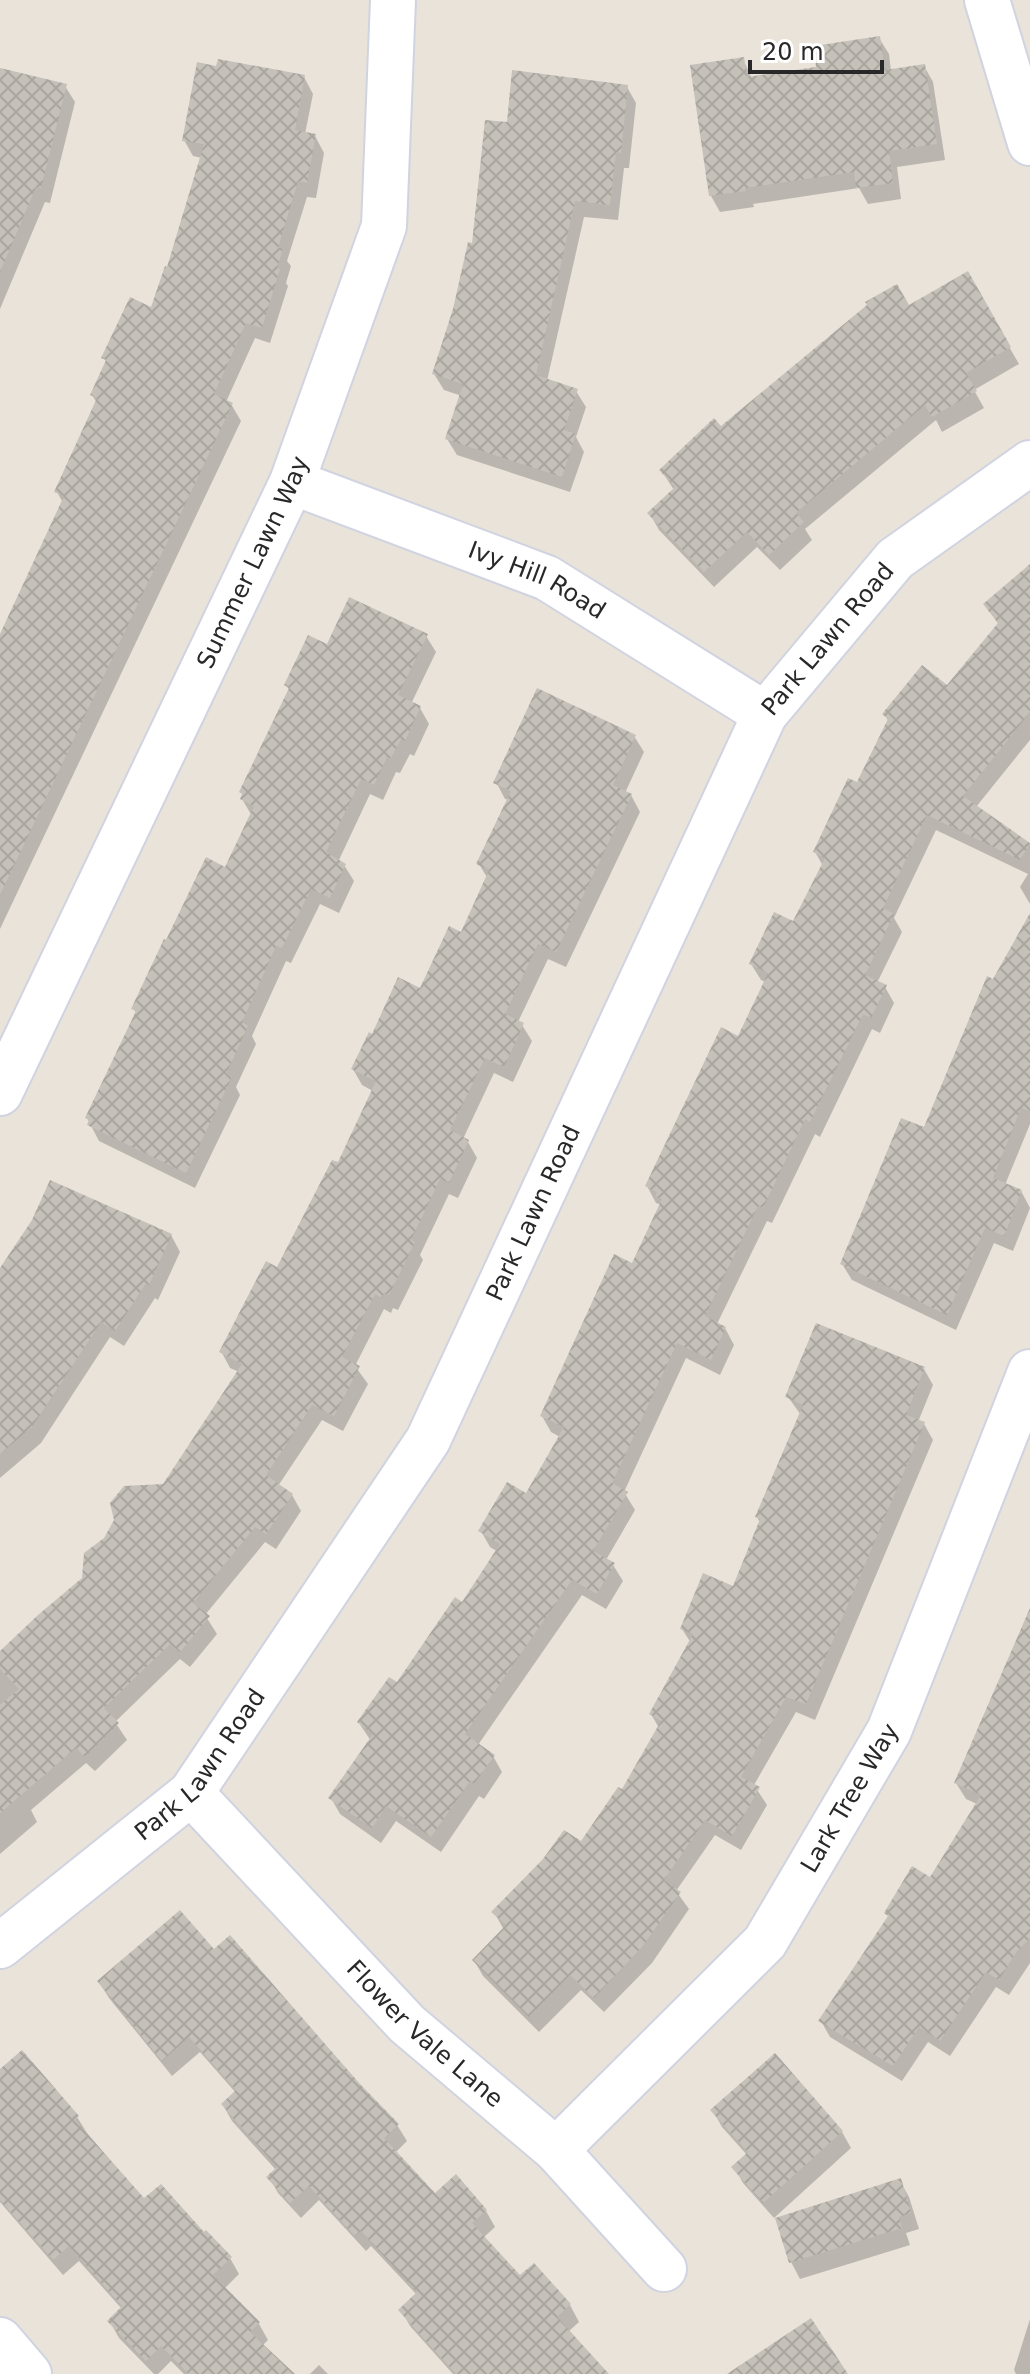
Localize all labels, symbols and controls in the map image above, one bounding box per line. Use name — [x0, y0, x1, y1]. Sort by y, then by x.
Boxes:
scale bar — [750, 24, 882, 74]
text: 20 m — [762, 38, 824, 66]
street label: Summer Lawn Way — [191, 452, 314, 673]
street label: Ivy Hill Road — [464, 536, 610, 625]
street label: Park Lawn Road — [756, 557, 900, 721]
street label: Park Lawn Road — [481, 1121, 586, 1305]
street label: Park Lawn Road — [129, 1684, 271, 1846]
street label: Lark Tree Way — [795, 1718, 904, 1878]
street label: Flower Vale Lane — [341, 1955, 509, 2113]

